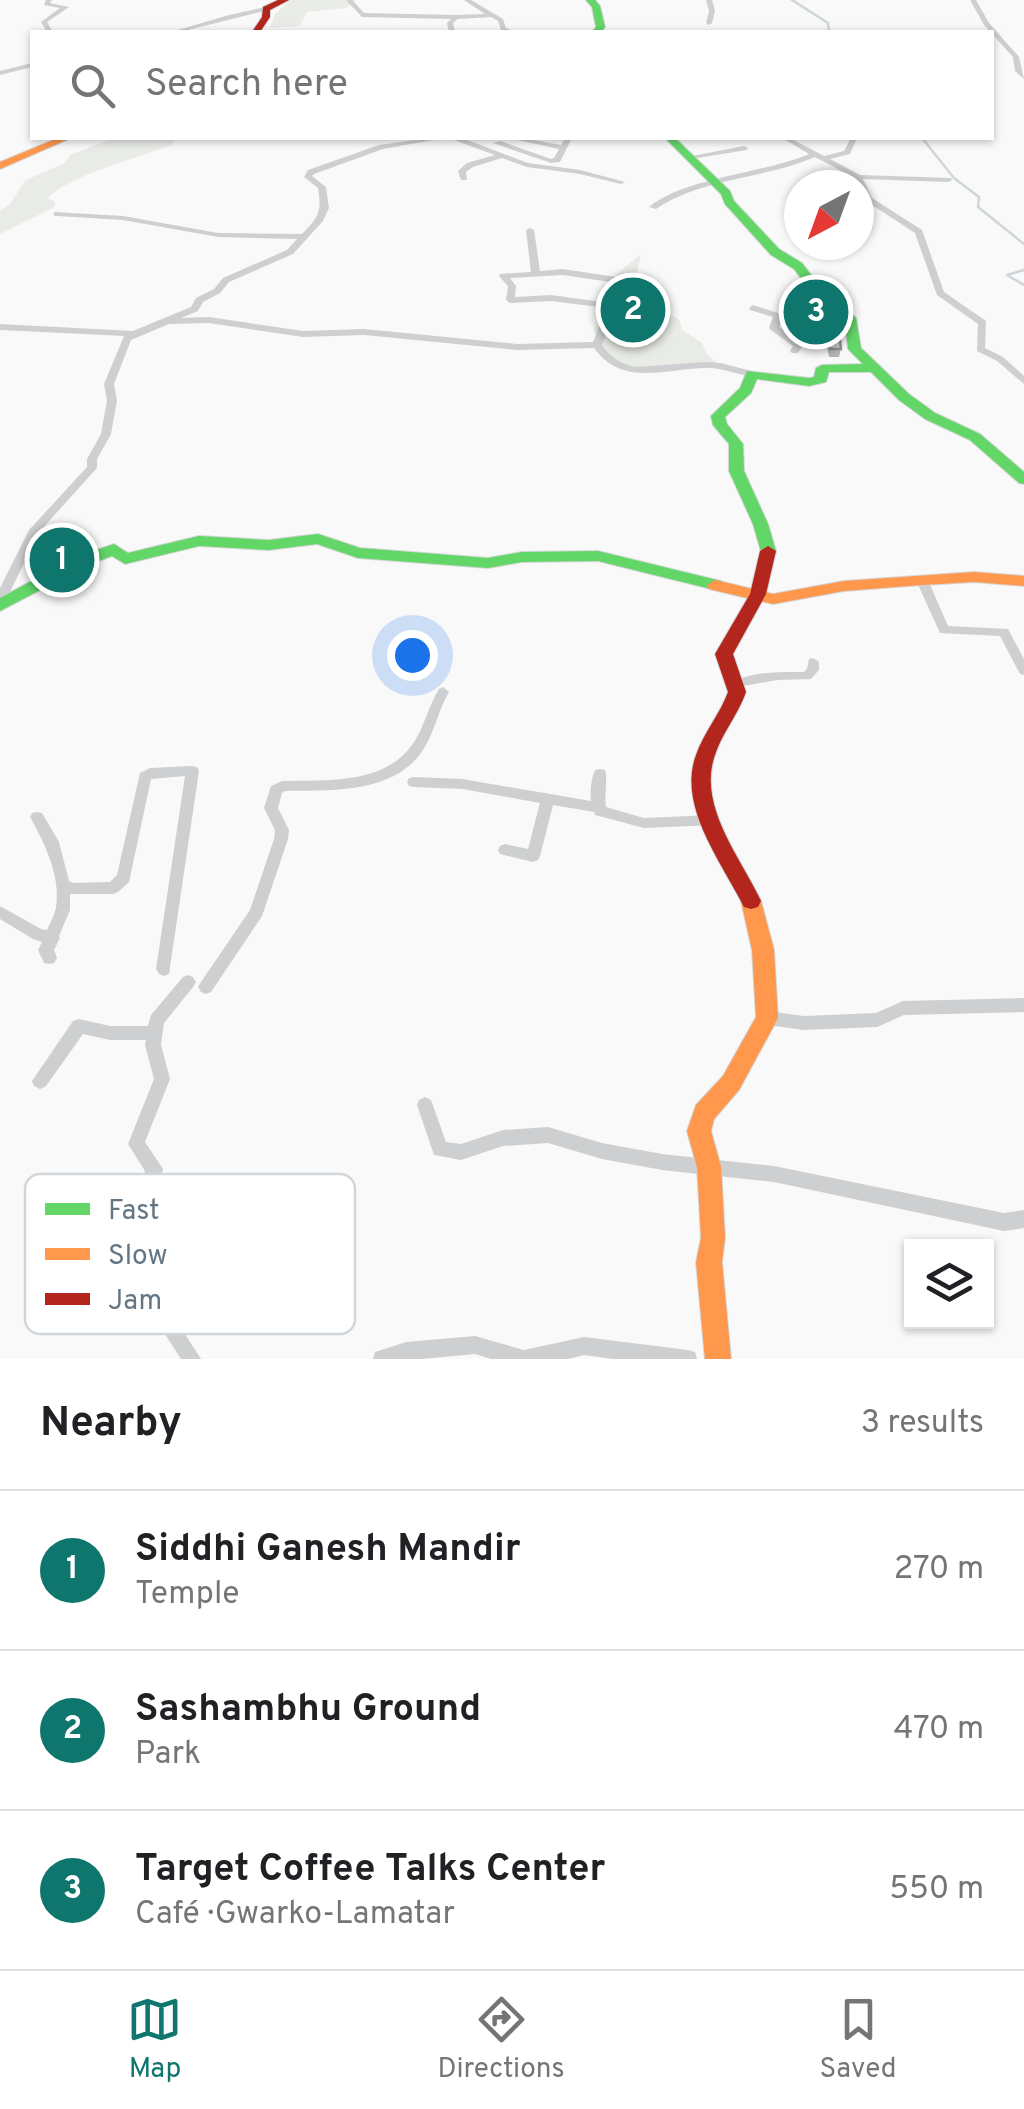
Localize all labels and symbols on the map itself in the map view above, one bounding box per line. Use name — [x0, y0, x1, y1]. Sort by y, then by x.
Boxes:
north arrow — [784, 170, 874, 260]
pin: 2 — [600, 272, 666, 348]
pin: 3 — [784, 274, 848, 350]
pin: 1 — [30, 522, 94, 598]
your location — [387, 630, 438, 681]
legend — [25, 1174, 355, 1334]
text: Fast — [108, 1194, 160, 1230]
text: Slow — [108, 1239, 167, 1275]
text: Jam — [108, 1284, 162, 1320]

